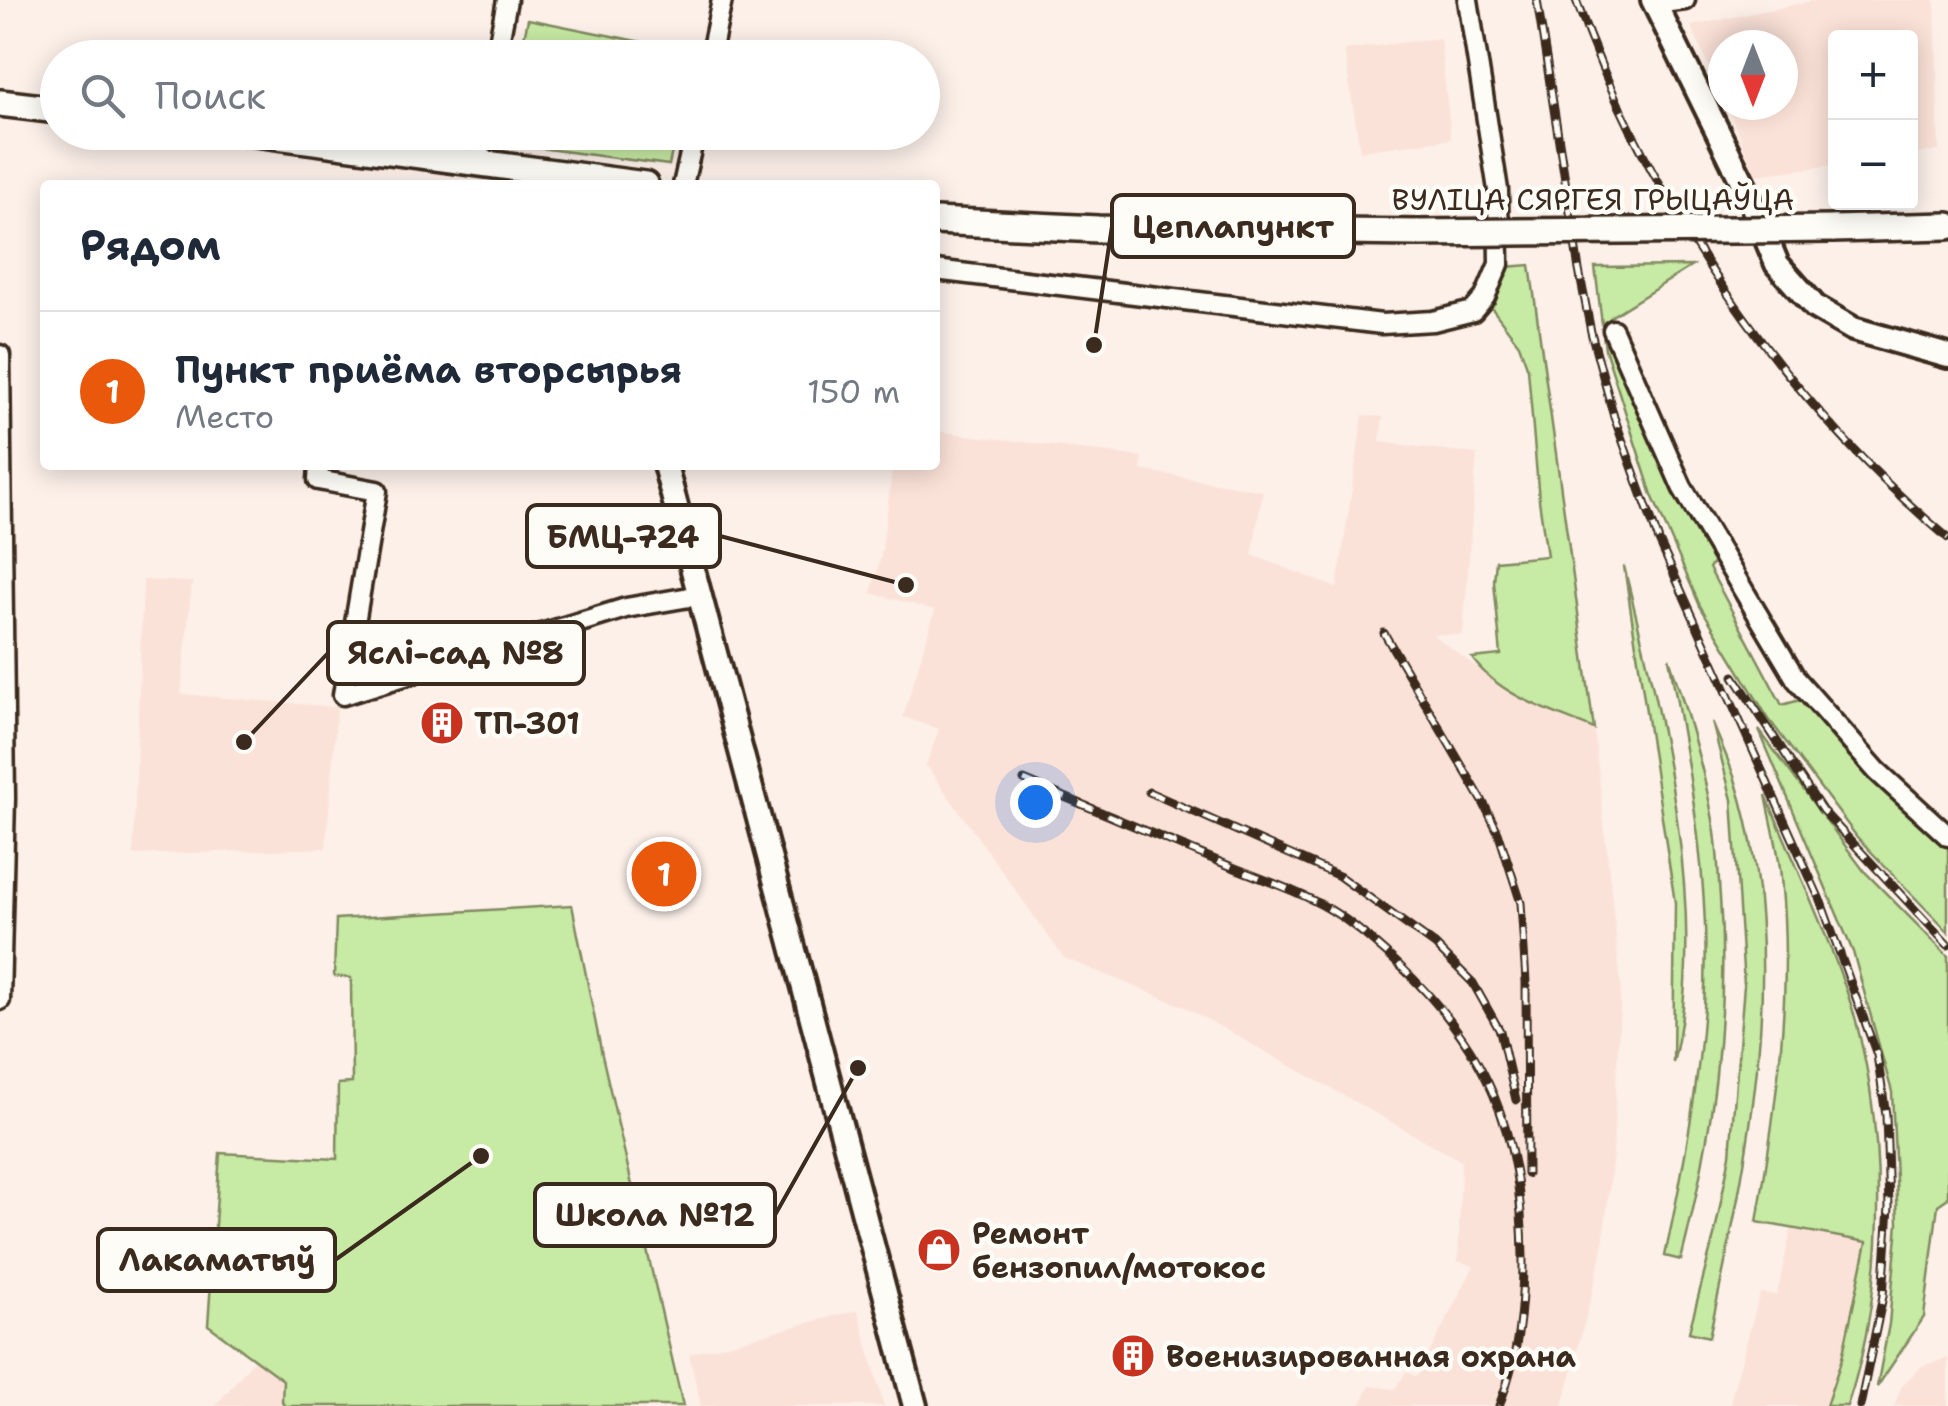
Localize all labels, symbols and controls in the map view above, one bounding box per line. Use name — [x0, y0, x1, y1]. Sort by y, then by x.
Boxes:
north arrow — [1708, 30, 1798, 120]
map controls — [1828, 30, 1918, 210]
button: + — [1828, 30, 1918, 120]
search box — [40, 40, 940, 150]
icon: search — [75, 68, 130, 123]
text: Поиск — [155, 70, 266, 121]
button: − — [1828, 120, 1918, 210]
street label: ВУЛІЦА СЯРГЕЯ ГРЫЦАЎЦА — [1392, 179, 1794, 220]
callout: Цеплапункт — [1112, 195, 1354, 257]
text: Цеплапункт — [1132, 205, 1335, 248]
text: Рядом — [80, 217, 221, 273]
text: Пункт приёма вторсырья — [175, 344, 682, 395]
text: 1 — [105, 370, 120, 413]
text: 150 m — [807, 370, 900, 413]
text: Место — [175, 395, 274, 438]
callout: БМЦ-724 — [527, 505, 720, 567]
text: БМЦ-724 — [546, 515, 700, 558]
callout: Яслі-сад №8 — [328, 622, 584, 684]
text: Яслі-сад №8 — [348, 631, 564, 674]
building icon: ТП-301 — [419, 700, 465, 746]
place label: ТП-301 — [474, 703, 580, 744]
your location — [1010, 777, 1061, 828]
pin: 1 — [632, 836, 696, 912]
callout: Школа №12 — [535, 1184, 775, 1246]
text: Школа №12 — [555, 1193, 755, 1236]
place label: Ремонт бензопил/мотокос — [972, 1213, 1266, 1288]
shop icon: Ремонт бензопил/мотокос — [916, 1227, 962, 1273]
callout: Лакаматыў — [98, 1229, 335, 1291]
text: Лакаматыў — [118, 1238, 316, 1281]
building icon: Военизированная охрана — [1110, 1333, 1156, 1379]
place label: Военизированная охрана — [1166, 1336, 1577, 1377]

